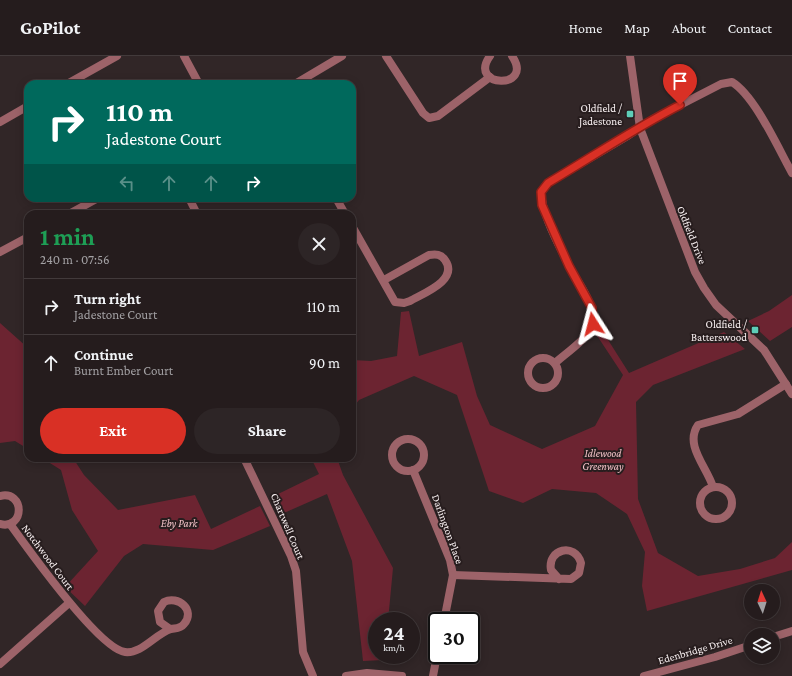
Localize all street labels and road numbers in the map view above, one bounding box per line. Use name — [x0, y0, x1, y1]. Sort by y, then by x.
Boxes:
street label: Oldfield Drive — [675, 204, 709, 266]
street label: Chartwell Court — [269, 491, 308, 561]
street label: Darlington Place — [429, 493, 466, 566]
street label: Notchwood Court — [20, 522, 77, 592]
street label: Edenbridge Drive — [656, 634, 734, 667]

